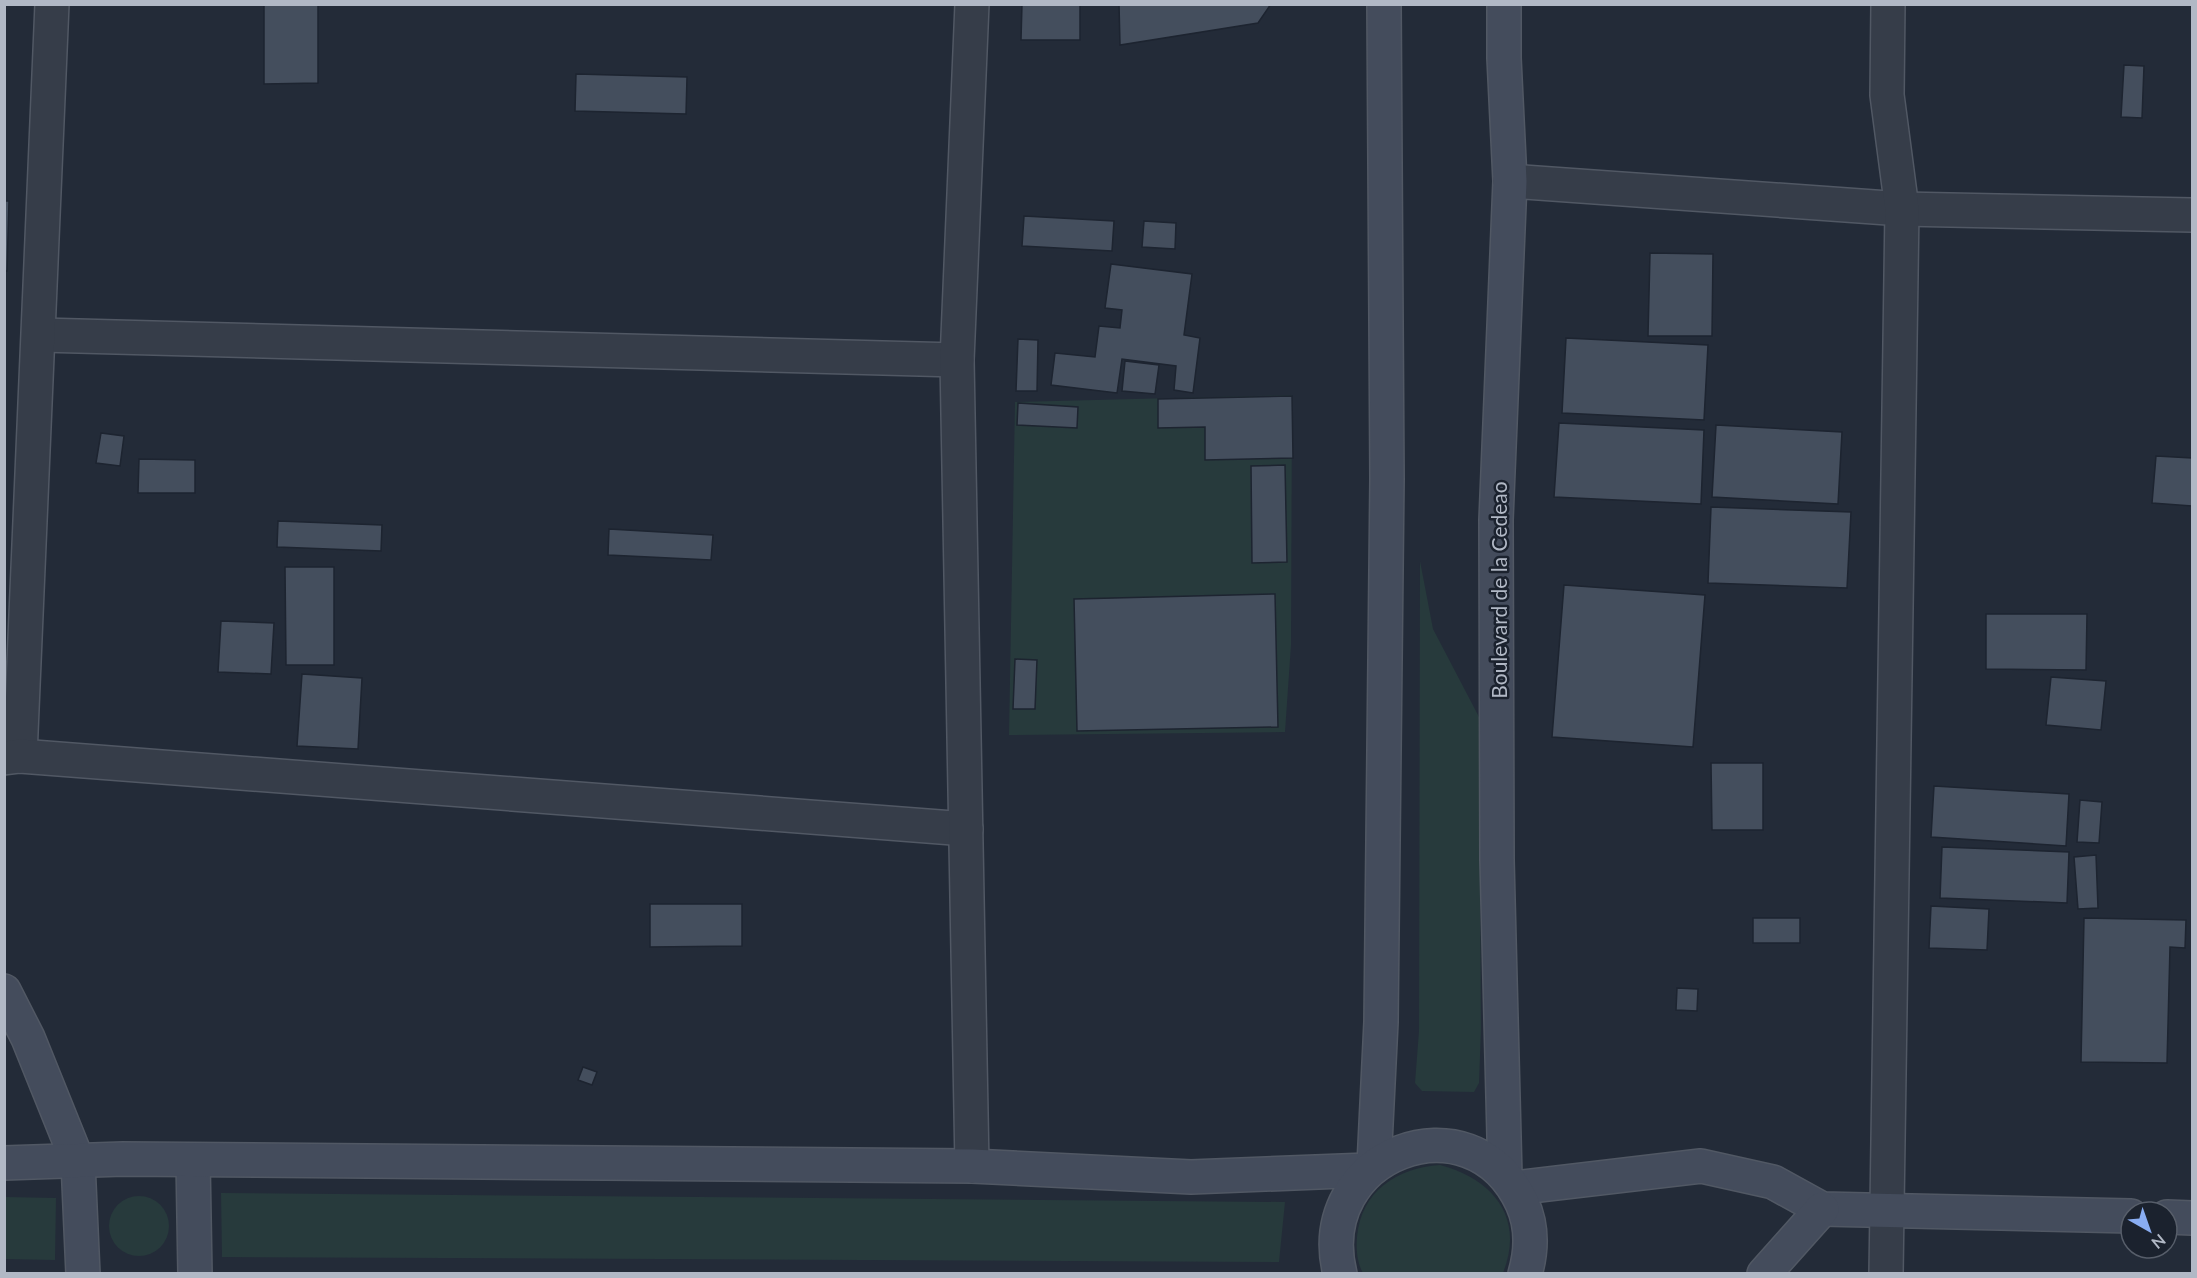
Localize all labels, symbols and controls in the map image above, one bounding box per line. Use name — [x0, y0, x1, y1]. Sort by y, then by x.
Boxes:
street label: Boulevard de la Cedeao — [1486, 481, 1511, 699]
north arrow — [2119, 1200, 2179, 1260]
text: N — [2148, 1231, 2170, 1253]

